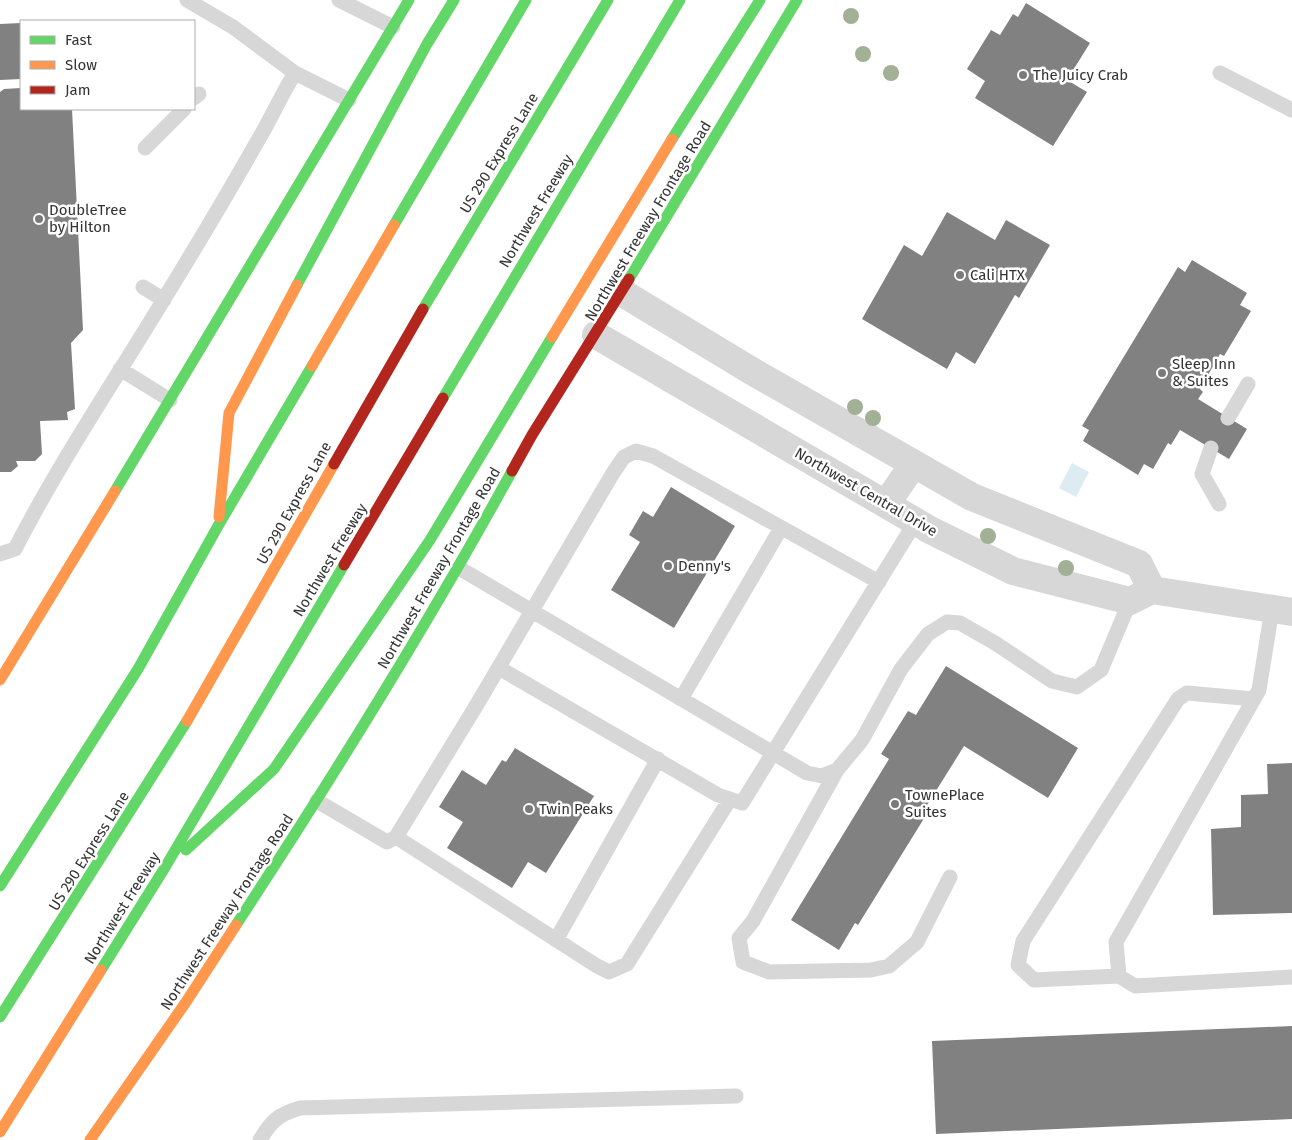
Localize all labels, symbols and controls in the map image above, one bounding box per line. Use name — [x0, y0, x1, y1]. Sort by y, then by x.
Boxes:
legend — [20, 20, 195, 110]
text: Fast — [65, 31, 92, 49]
text: Slow — [65, 56, 97, 74]
place label: The Juicy Crab — [1033, 66, 1128, 84]
marker: The Juicy Crab — [1017, 69, 1029, 81]
text: Jam — [65, 81, 91, 99]
street label: US 290 Express Lane — [456, 89, 542, 217]
street label: Northwest Freeway Frontage Road — [581, 118, 715, 324]
street label: Northwest Freeway — [495, 151, 577, 271]
place label: DoubleTree by Hilton — [49, 201, 127, 236]
marker: DoubleTree by Hilton — [33, 213, 45, 225]
place label: Cali HTX — [970, 266, 1026, 284]
marker: Cali HTX — [954, 269, 966, 281]
place label: Sleep Inn & Suites — [1172, 355, 1236, 390]
marker: Sleep Inn & Suites — [1156, 367, 1168, 379]
street label: US 290 Express Lane — [253, 439, 335, 567]
street label: Northwest Central Drive — [792, 444, 940, 540]
street label: Northwest Freeway Frontage Road — [374, 464, 504, 672]
street label: Northwest Freeway — [289, 500, 371, 620]
place label: Denny's — [678, 557, 731, 575]
marker: Denny's — [662, 560, 674, 572]
place label: TownePlace Suites — [905, 786, 985, 821]
street label: US 290 Express Lane — [45, 788, 133, 914]
marker: TownePlace Suites — [889, 798, 901, 810]
place label: Twin Peaks — [539, 800, 613, 818]
marker: Twin Peaks — [523, 803, 535, 815]
street label: Northwest Freeway Frontage Road — [157, 811, 297, 1013]
street label: Northwest Freeway — [80, 848, 164, 967]

